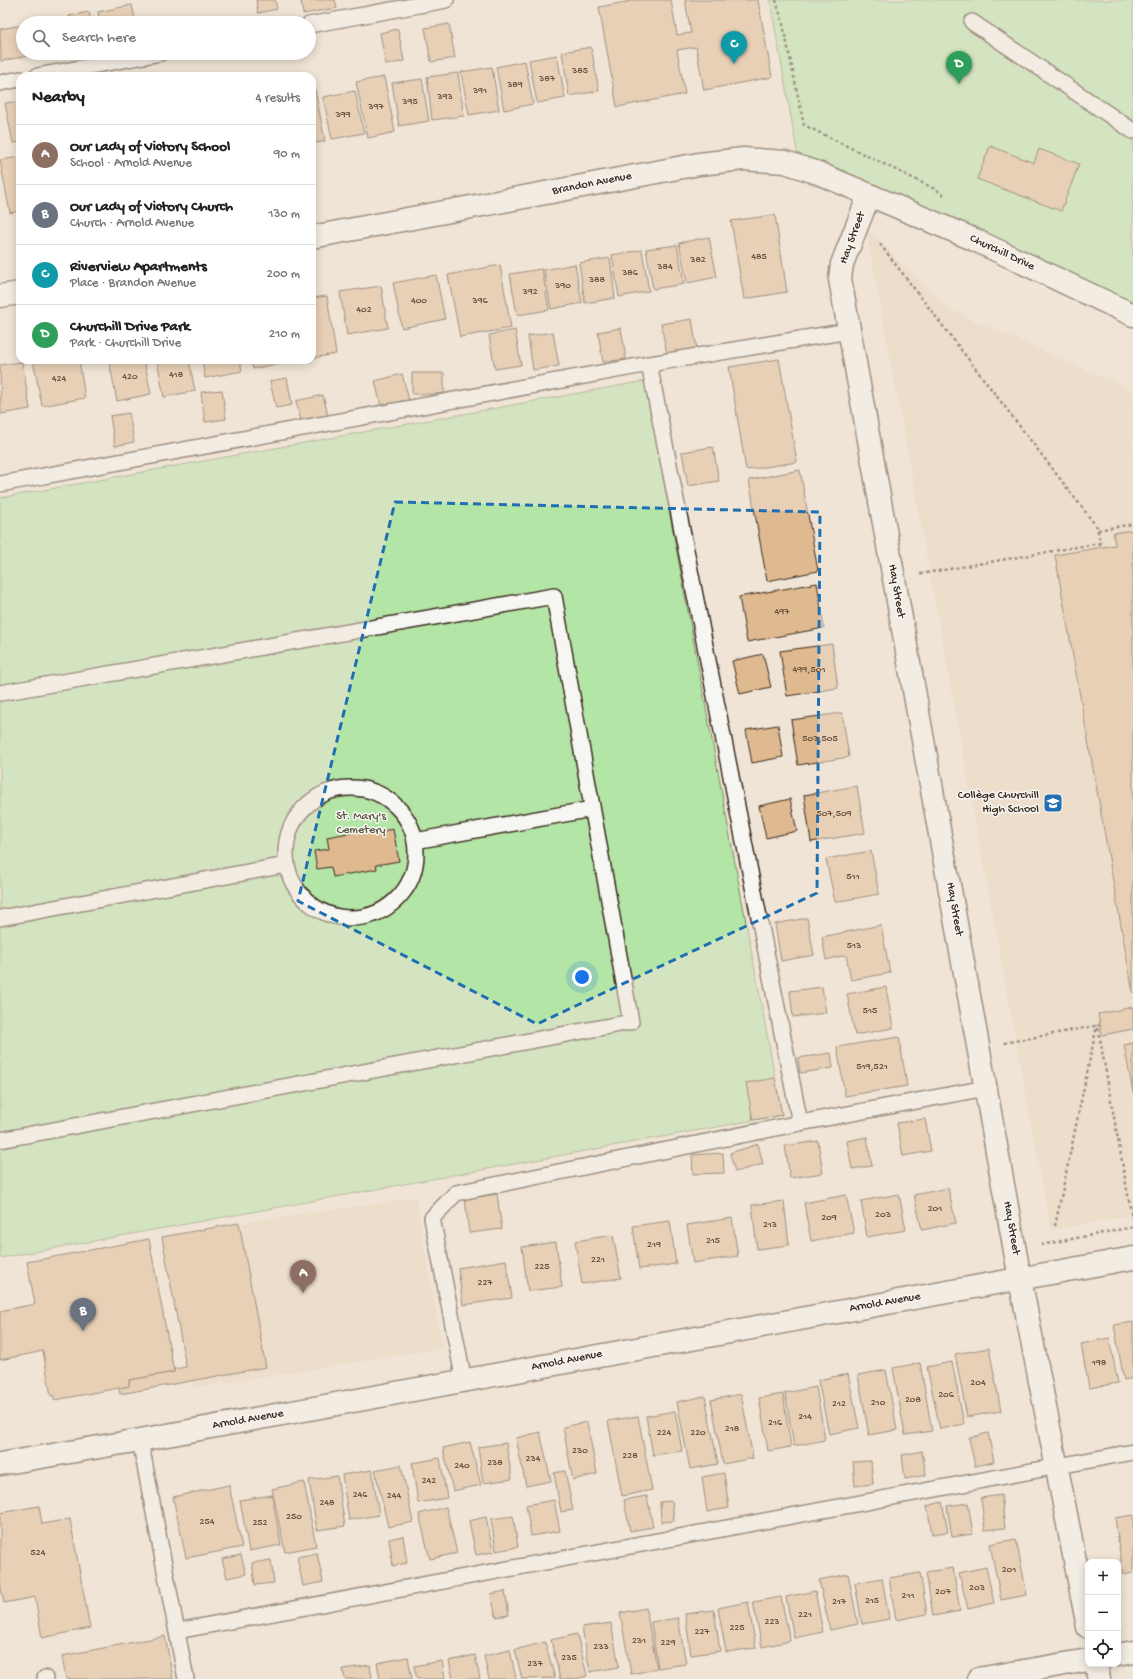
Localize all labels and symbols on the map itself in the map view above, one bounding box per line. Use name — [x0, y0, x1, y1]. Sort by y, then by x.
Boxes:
pin: C — [721, 31, 747, 64]
pin: D — [946, 51, 972, 84]
house number: 385 — [571, 65, 588, 77]
house number: 387 — [538, 73, 556, 85]
house number: 389 — [506, 79, 523, 91]
house number: 391 — [472, 85, 487, 97]
house number: 393 — [436, 91, 453, 103]
house number: 395 — [401, 96, 418, 108]
house number: 397 — [367, 101, 384, 113]
house number: 399 — [334, 109, 351, 121]
street label: Brandon Avenue — [550, 169, 634, 199]
street label: Hay Street — [837, 209, 869, 266]
street label: Churchill Drive — [967, 232, 1038, 275]
house number: 485 — [751, 251, 767, 263]
house number: 382 — [689, 254, 706, 266]
house number: 384 — [656, 261, 673, 273]
house number: 386 — [621, 267, 639, 279]
house number: 388 — [588, 274, 606, 286]
house number: 390 — [554, 280, 571, 292]
house number: 392 — [521, 286, 538, 298]
house number: 400 — [411, 295, 427, 307]
house number: 396 — [471, 295, 489, 307]
house number: 402 — [356, 304, 372, 316]
house number: 418 — [169, 369, 184, 381]
house number: 420 — [122, 371, 138, 383]
house number: 424 — [52, 373, 66, 385]
street label: Hay Street — [884, 563, 908, 620]
house number: 497 — [775, 606, 790, 618]
house number: 499,501 — [793, 664, 825, 676]
house number: 503,505 — [802, 733, 838, 745]
place label: Collège Churchill High School — [958, 789, 1039, 817]
school or university icon: Collège Churchill High School — [1042, 792, 1064, 814]
house number: 507,509 — [816, 808, 852, 820]
park label: St. Mary's Cemetery — [336, 810, 386, 838]
house number: 511 — [846, 871, 860, 883]
street label: Hay Street — [942, 881, 966, 938]
house number: 513 — [847, 940, 861, 952]
your location — [572, 967, 592, 987]
house number: 515 — [863, 1005, 877, 1017]
house number: 519,521 — [856, 1061, 888, 1073]
street label: Hay Street — [999, 1200, 1023, 1257]
house number: 201 — [928, 1203, 942, 1215]
house number: 203 — [875, 1209, 891, 1221]
house number: 209 — [821, 1212, 837, 1224]
house number: 213 — [763, 1219, 777, 1231]
house number: 215 — [706, 1235, 720, 1247]
house number: 219 — [647, 1239, 661, 1251]
house number: 221 — [591, 1254, 605, 1266]
pin: A — [290, 1260, 316, 1293]
house number: 225 — [534, 1261, 550, 1273]
house number: 227 — [477, 1277, 493, 1289]
street label: Arnold Avenue — [848, 1290, 922, 1316]
pin: B — [70, 1298, 96, 1331]
street label: Arnold Avenue — [530, 1347, 604, 1375]
house number: 198 — [1091, 1357, 1107, 1369]
house number: 204 — [970, 1377, 986, 1389]
house number: 206 — [938, 1389, 955, 1401]
house number: 208 — [905, 1394, 922, 1406]
house number: 210 — [871, 1397, 886, 1409]
house number: 212 — [832, 1398, 846, 1410]
street label: Arnold Avenue — [211, 1407, 285, 1433]
house number: 214 — [798, 1411, 812, 1423]
house number: 216 — [768, 1417, 783, 1429]
house number: 218 — [725, 1423, 740, 1435]
house number: 224 — [657, 1427, 672, 1439]
house number: 220 — [690, 1427, 706, 1439]
house number: 230 — [572, 1445, 588, 1457]
house number: 228 — [622, 1450, 638, 1462]
house number: 234 — [526, 1453, 541, 1465]
house number: 238 — [487, 1457, 503, 1469]
house number: 240 — [454, 1460, 470, 1472]
house number: 242 — [422, 1475, 436, 1487]
house number: 246 — [353, 1489, 368, 1501]
house number: 244 — [387, 1490, 401, 1502]
house number: 248 — [319, 1497, 335, 1509]
house number: 250 — [286, 1511, 302, 1523]
house number: 254 — [200, 1516, 215, 1528]
house number: 252 — [252, 1517, 268, 1529]
house number: 524 — [31, 1547, 46, 1559]
house number: 201 — [1002, 1564, 1016, 1576]
house number: 203 — [969, 1582, 985, 1594]
house number: 207 — [935, 1586, 952, 1598]
house number: 211 — [902, 1590, 914, 1602]
house number: 215 — [865, 1595, 879, 1607]
house number: 217 — [832, 1596, 847, 1608]
house number: 221 — [798, 1609, 812, 1621]
house number: 223 — [765, 1616, 780, 1628]
house number: 225 — [729, 1622, 745, 1634]
house number: 227 — [694, 1626, 710, 1638]
house number: 231 — [632, 1635, 646, 1647]
house number: 229 — [661, 1637, 675, 1649]
house number: 233 — [593, 1641, 609, 1653]
house number: 235 — [561, 1652, 577, 1664]
house number: 237 — [527, 1658, 543, 1670]

